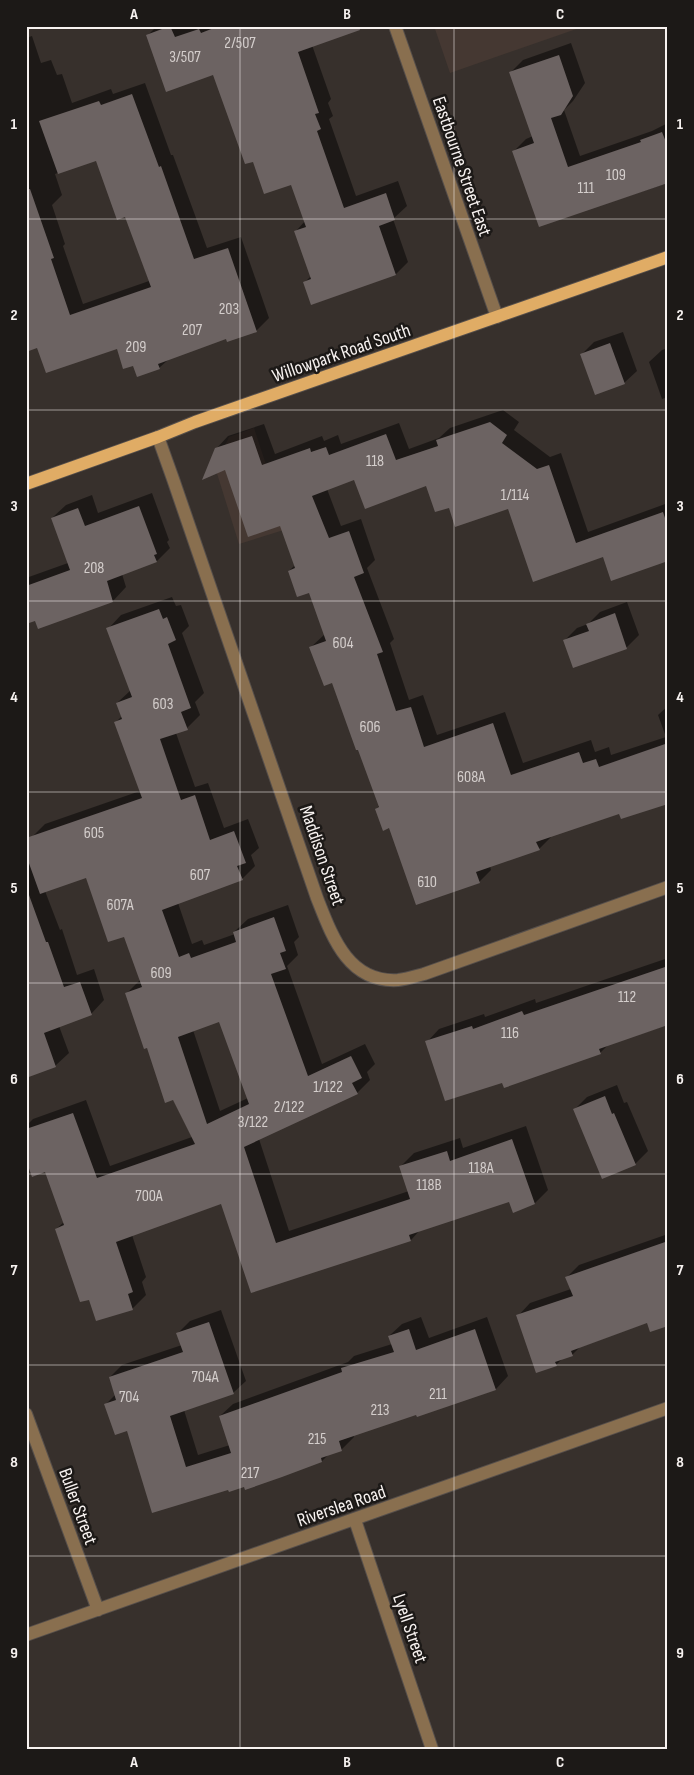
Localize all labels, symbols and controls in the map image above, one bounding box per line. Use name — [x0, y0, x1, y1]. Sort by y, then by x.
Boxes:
text: A — [129, 5, 138, 24]
text: B — [343, 5, 351, 24]
text: C — [556, 5, 564, 24]
house number: 2/507 — [224, 34, 256, 53]
house number: 3/507 — [169, 48, 201, 67]
street label: Eastbourne Street East — [427, 94, 496, 239]
text: 1 — [11, 115, 18, 134]
text: 1 — [677, 115, 684, 134]
house number: 109 — [606, 166, 626, 185]
house number: 111 — [578, 179, 595, 198]
house number: 203 — [219, 300, 239, 319]
text: 2 — [10, 306, 18, 325]
text: 2 — [676, 306, 684, 325]
street label: Willowpark Road South — [269, 319, 414, 388]
house number: 207 — [182, 321, 203, 340]
house number: 209 — [126, 338, 146, 357]
house number: 118 — [366, 452, 384, 471]
house number: 1/114 — [501, 486, 530, 505]
text: 3 — [10, 497, 18, 516]
text: 3 — [676, 497, 684, 516]
house number: 208 — [84, 559, 104, 578]
house number: 604 — [333, 634, 354, 653]
text: 4 — [10, 688, 18, 707]
text: 4 — [676, 688, 684, 707]
house number: 603 — [153, 695, 173, 714]
house number: 606 — [359, 718, 381, 737]
house number: 608A — [457, 768, 485, 787]
street label: Maddison Street — [294, 803, 349, 909]
house number: 605 — [84, 824, 104, 843]
house number: 607 — [190, 866, 211, 885]
house number: 610 — [417, 873, 437, 892]
text: 5 — [10, 879, 18, 898]
text: 5 — [676, 879, 684, 898]
house number: 607A — [106, 896, 134, 915]
house number: 609 — [150, 964, 172, 983]
house number: 112 — [618, 988, 636, 1007]
house number: 116 — [501, 1024, 519, 1043]
text: 6 — [10, 1070, 18, 1089]
text: 6 — [676, 1070, 684, 1089]
house number: 1/122 — [313, 1078, 343, 1097]
house number: 2/122 — [274, 1098, 304, 1117]
house number: 3/122 — [238, 1113, 268, 1132]
house number: 118A — [468, 1159, 494, 1178]
house number: 118B — [416, 1176, 442, 1195]
house number: 700A — [135, 1187, 163, 1206]
text: 7 — [11, 1261, 18, 1280]
text: 7 — [677, 1261, 684, 1280]
house number: 704A — [191, 1368, 219, 1387]
house number: 211 — [429, 1385, 447, 1404]
house number: 704 — [119, 1388, 139, 1407]
house number: 213 — [371, 1401, 389, 1420]
house number: 215 — [308, 1430, 326, 1449]
text: 8 — [10, 1453, 18, 1472]
text: 8 — [676, 1453, 684, 1472]
house number: 217 — [241, 1464, 260, 1483]
street label: Buller Street — [53, 1465, 102, 1548]
street label: Riverslea Road — [294, 1481, 389, 1532]
street label: Lyell Street — [387, 1591, 432, 1666]
text: 9 — [10, 1644, 18, 1663]
text: 9 — [676, 1644, 684, 1663]
text: A — [129, 1753, 138, 1772]
text: B — [343, 1753, 351, 1772]
text: C — [556, 1753, 564, 1772]

